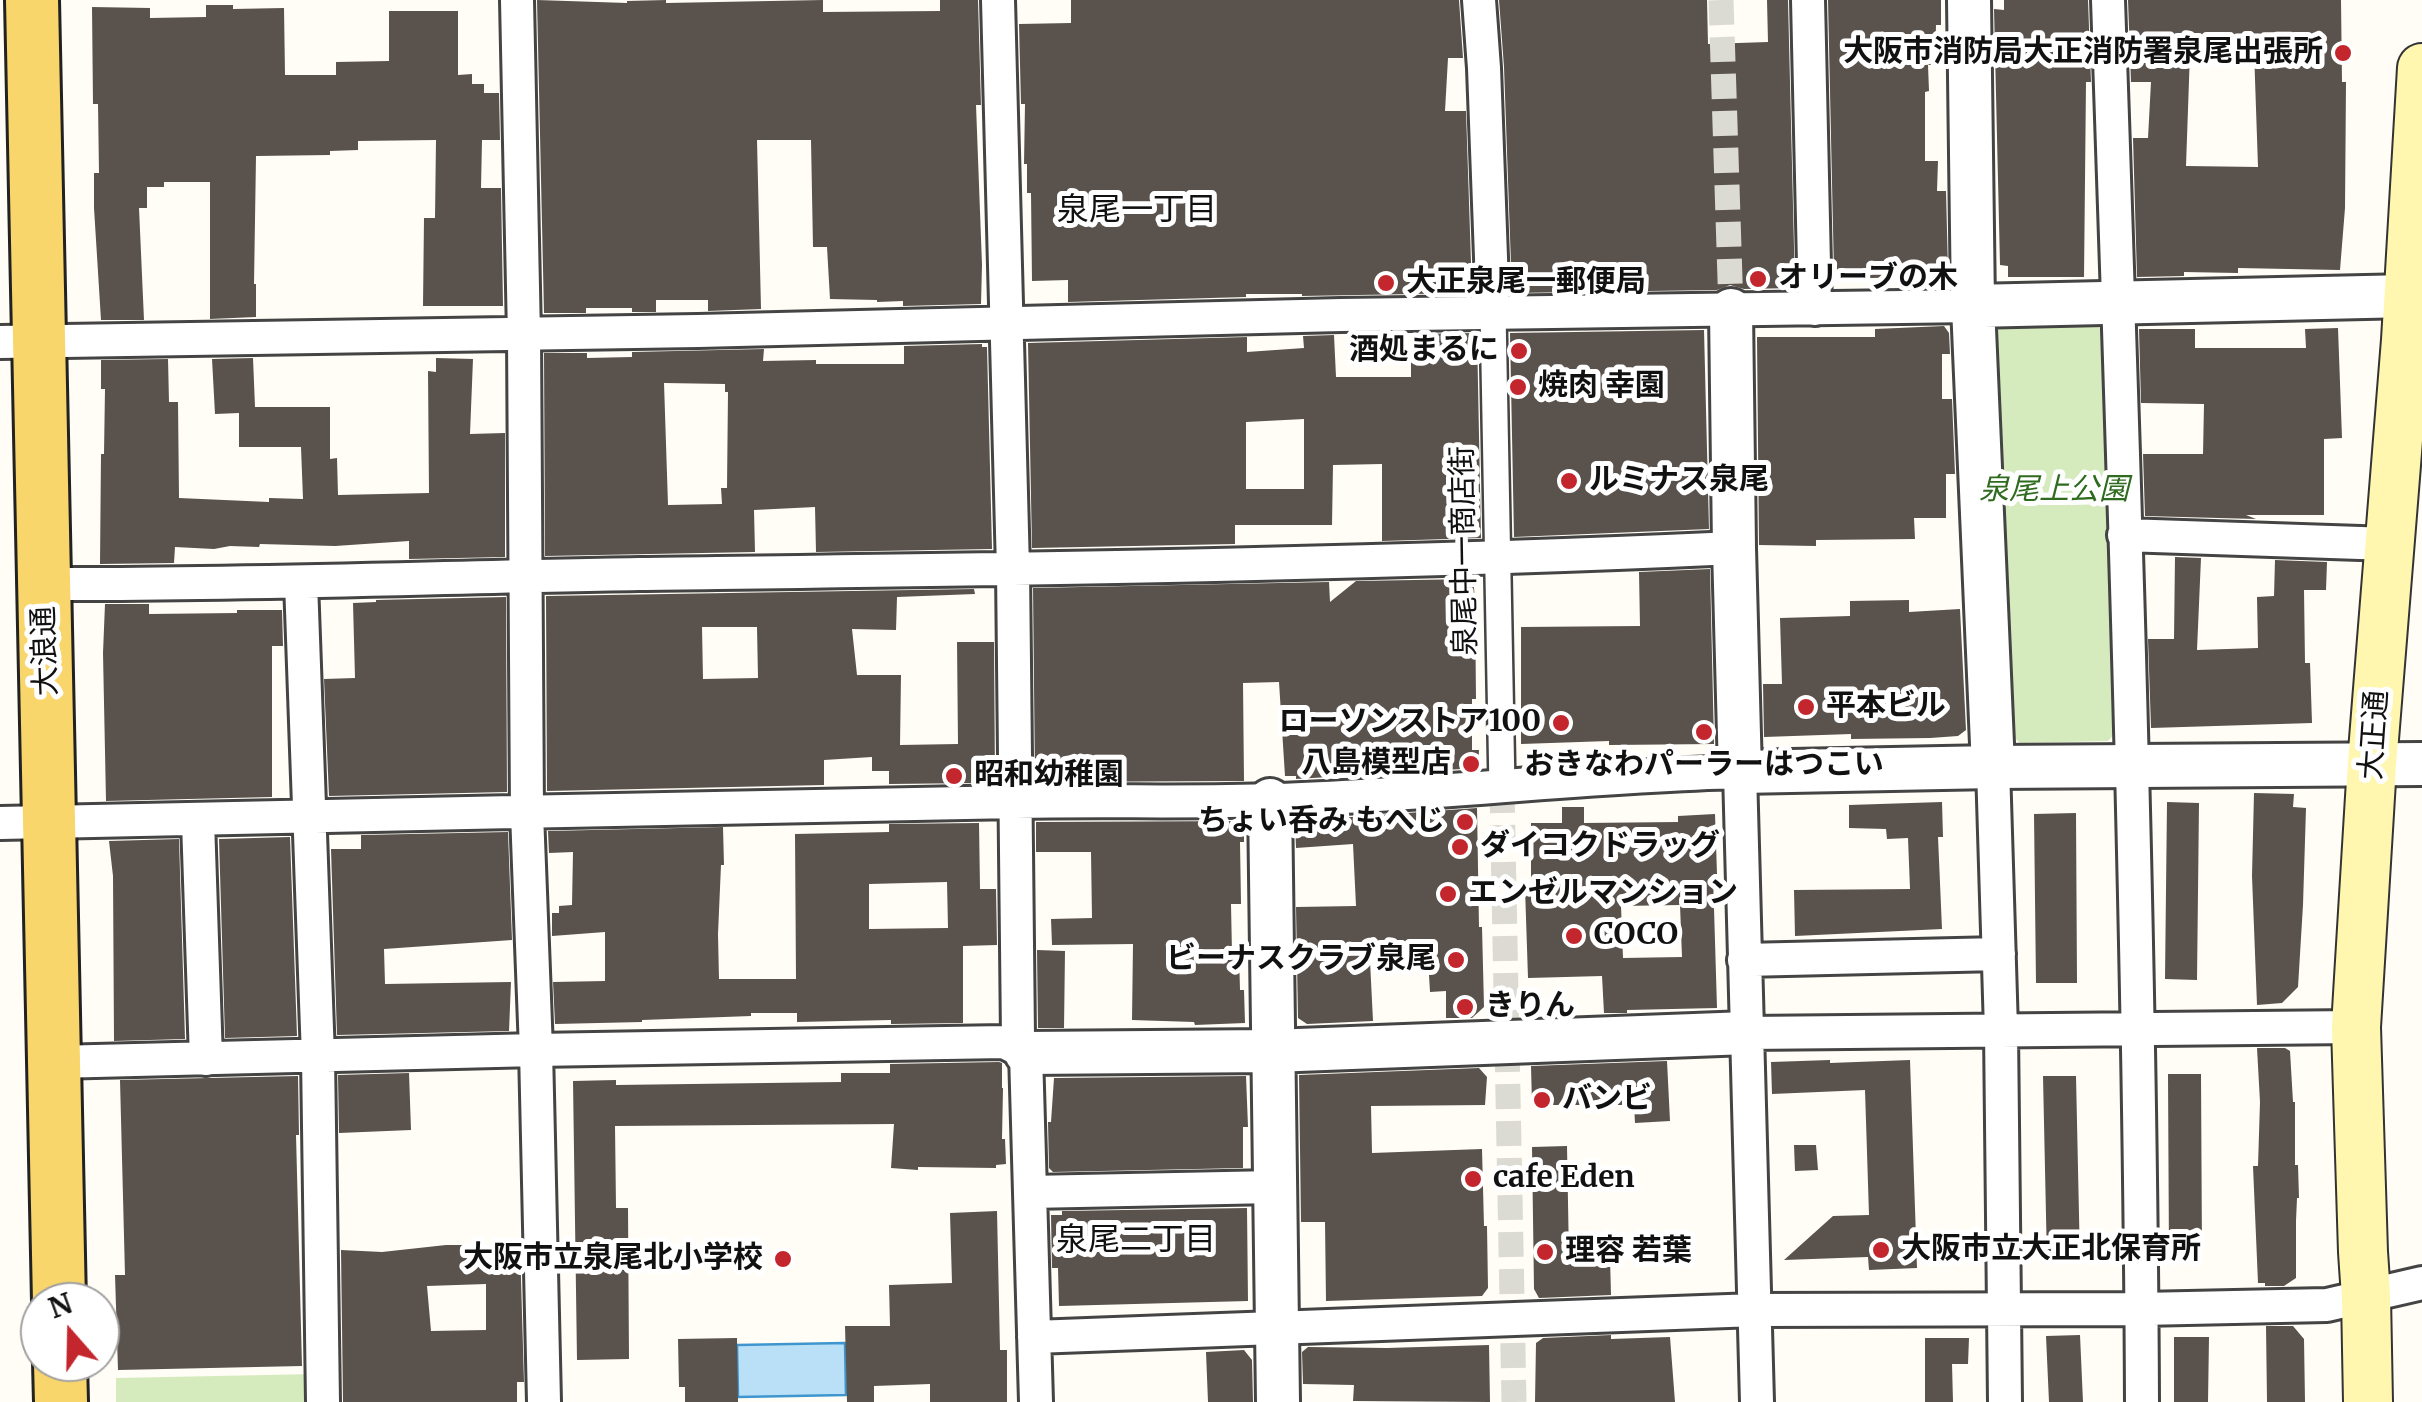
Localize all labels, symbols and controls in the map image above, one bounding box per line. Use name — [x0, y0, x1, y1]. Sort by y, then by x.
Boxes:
place label: 大阪市消防局大正消防署泉尾出張所 — [1843, 35, 2323, 71]
marker: 大阪市消防局大正消防署泉尾出張所 — [2332, 42, 2354, 64]
district label: 泉尾一丁目 — [1057, 192, 1217, 230]
place label: オリーブの木 — [1778, 261, 1958, 297]
place label: 大正泉尾一郵便局 — [1406, 265, 1646, 301]
marker: オリーブの木 — [1747, 268, 1769, 290]
marker: 大正泉尾一郵便局 — [1375, 272, 1397, 294]
place label: 酒処まるに — [1349, 333, 1499, 369]
marker: 酒処まるに — [1508, 340, 1530, 362]
place label: 焼肉 幸園 — [1538, 369, 1665, 405]
marker: 焼肉 幸園 — [1507, 376, 1529, 398]
street label: 泉尾中一商店街 — [1445, 446, 1485, 656]
place label: ルミナス泉尾 — [1589, 463, 1769, 499]
marker: ルミナス泉尾 — [1558, 470, 1580, 492]
park label: 泉尾上公園 — [1979, 473, 2129, 509]
street label: 大浪通 — [26, 605, 66, 697]
place label: 平本ビル — [1826, 689, 1946, 725]
street label: 大正通 — [2354, 689, 2396, 781]
marker: 平本ビル — [1795, 696, 1817, 718]
place label: ローソンストア100 — [1278, 705, 1541, 741]
marker: ローソンストア100 — [1550, 712, 1572, 734]
marker: おきなわパーラーはつこい — [1693, 721, 1715, 743]
place label: 八島模型店 — [1301, 746, 1451, 782]
place label: おきなわパーラーはつこい — [1524, 748, 1884, 784]
marker: 八島模型店 — [1460, 753, 1482, 775]
place label: 昭和幼稚園 — [974, 758, 1124, 794]
marker: 昭和幼稚園 — [943, 765, 965, 787]
place label: ちょい呑み もへじ — [1198, 804, 1445, 840]
marker: ちょい呑み もへじ — [1454, 811, 1476, 833]
place label: ダイコクドラッグ — [1480, 829, 1720, 865]
marker: ダイコクドラッグ — [1449, 836, 1471, 858]
place label: エンゼルマンション — [1468, 876, 1738, 912]
marker: エンゼルマンション — [1437, 883, 1459, 905]
place label: COCO — [1594, 918, 1678, 954]
marker: COCO — [1563, 925, 1585, 947]
place label: ビーナスクラブ泉尾 — [1166, 942, 1436, 978]
marker: ビーナスクラブ泉尾 — [1445, 949, 1467, 971]
place label: きりん — [1485, 989, 1575, 1025]
marker: きりん — [1454, 996, 1476, 1018]
place label: バンビ — [1562, 1082, 1652, 1118]
marker: バンビ — [1531, 1089, 1553, 1111]
place label: cafe Eden — [1493, 1161, 1635, 1197]
marker: cafe Eden — [1462, 1168, 1484, 1190]
district label: 泉尾二丁目 — [1056, 1222, 1216, 1260]
place label: 大阪市立大正北保育所 — [1901, 1232, 2201, 1268]
place label: 理容 若葉 — [1565, 1234, 1692, 1270]
marker: 大阪市立大正北保育所 — [1870, 1239, 1892, 1261]
place label: 大阪市立泉尾北小学校 — [463, 1241, 763, 1277]
marker: 理容 若葉 — [1534, 1241, 1556, 1263]
marker: 大阪市立泉尾北小学校 — [772, 1248, 794, 1270]
north arrow — [20, 1282, 120, 1382]
text: N — [44, 1285, 77, 1326]

